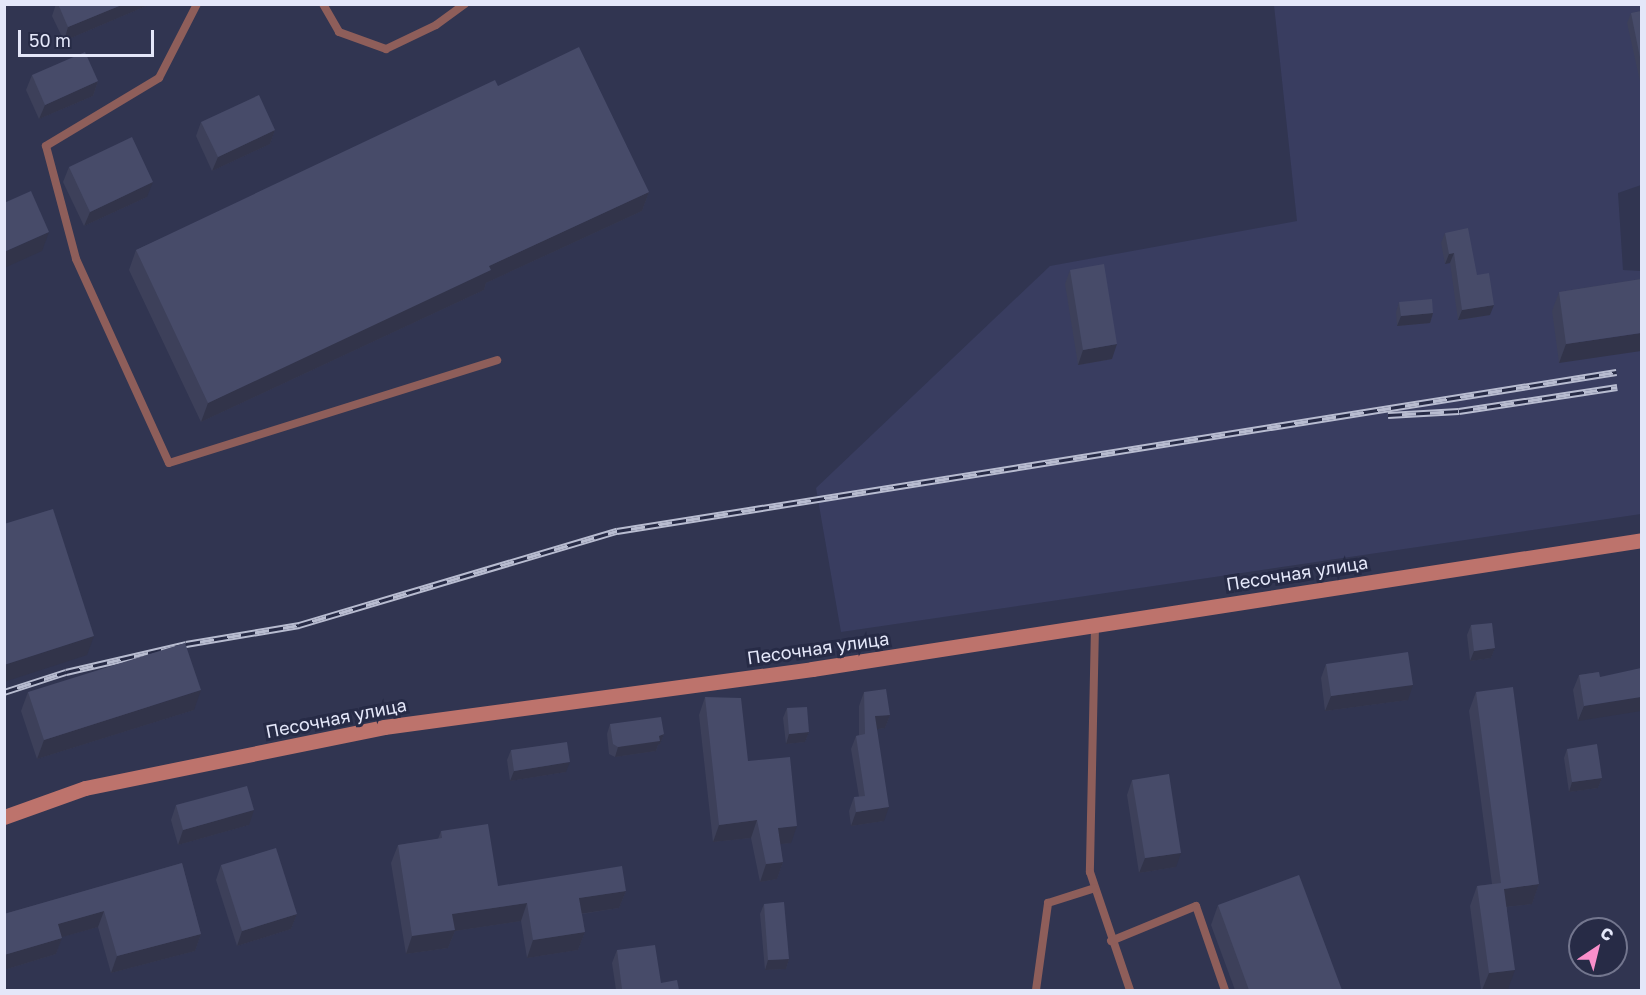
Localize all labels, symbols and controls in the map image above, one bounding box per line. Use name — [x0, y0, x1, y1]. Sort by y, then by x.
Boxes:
scale bar — [21, 18, 158, 56]
text: 50 m — [29, 29, 71, 51]
street label: Песочная улица — [1225, 551, 1369, 595]
street label: Песочная улица — [746, 627, 890, 669]
street label: Песочная улица — [264, 694, 408, 742]
north arrow — [1568, 917, 1628, 977]
text: С — [1597, 922, 1618, 945]

